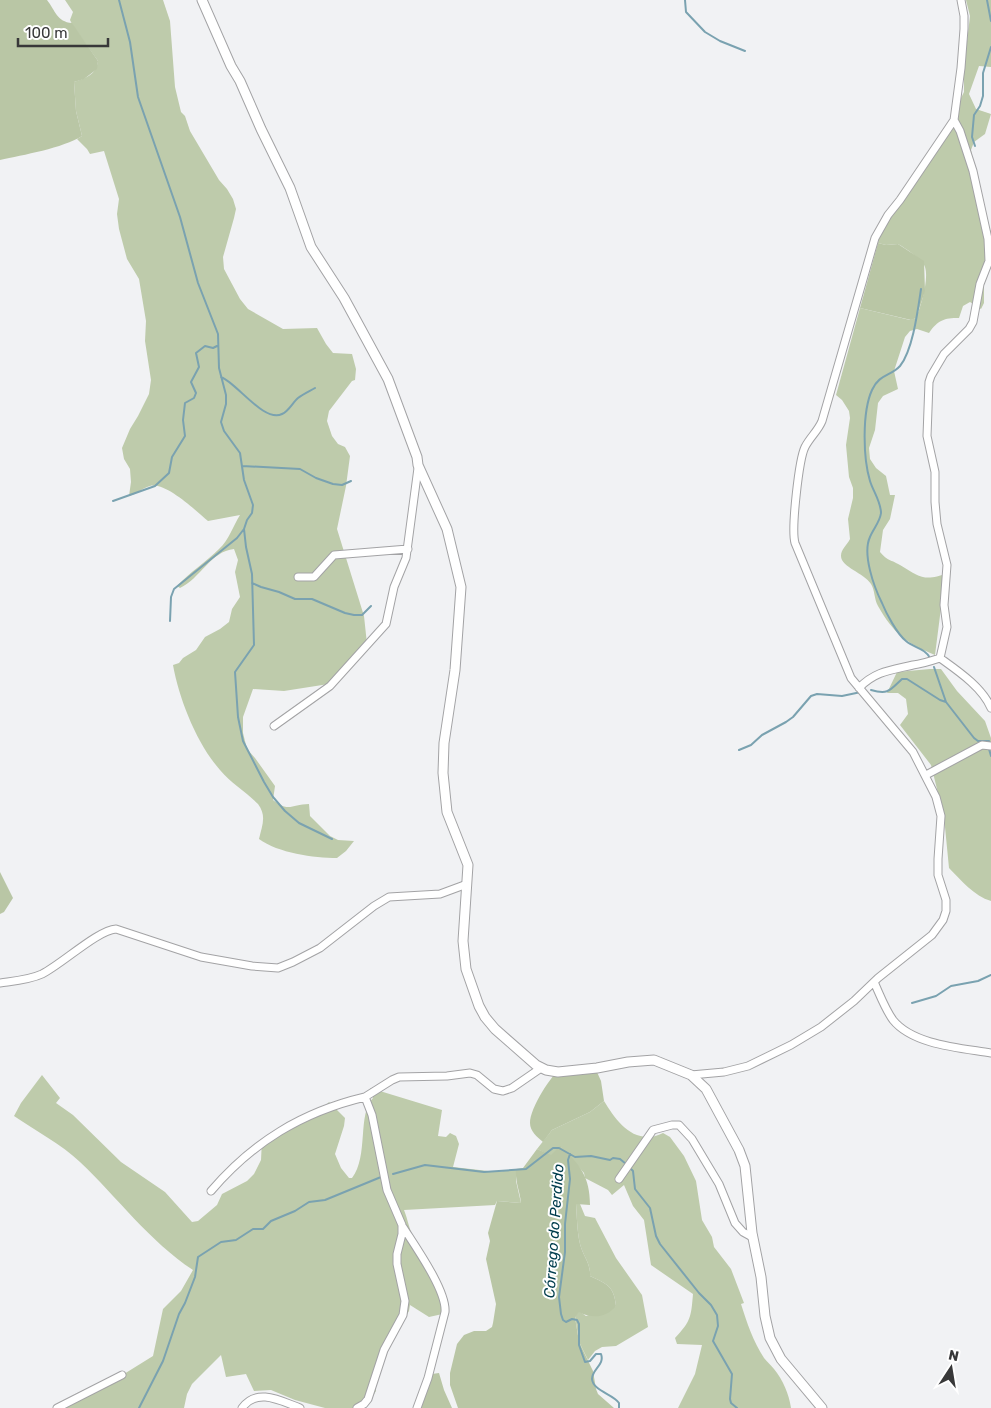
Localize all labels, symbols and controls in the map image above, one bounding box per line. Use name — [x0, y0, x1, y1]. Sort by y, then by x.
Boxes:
scale bar — [18, 15, 108, 47]
text: 100 m — [25, 24, 67, 42]
water label: Córrego do Perdido — [540, 1163, 568, 1299]
north arrow — [926, 1343, 976, 1393]
text: N — [947, 1346, 960, 1365]

